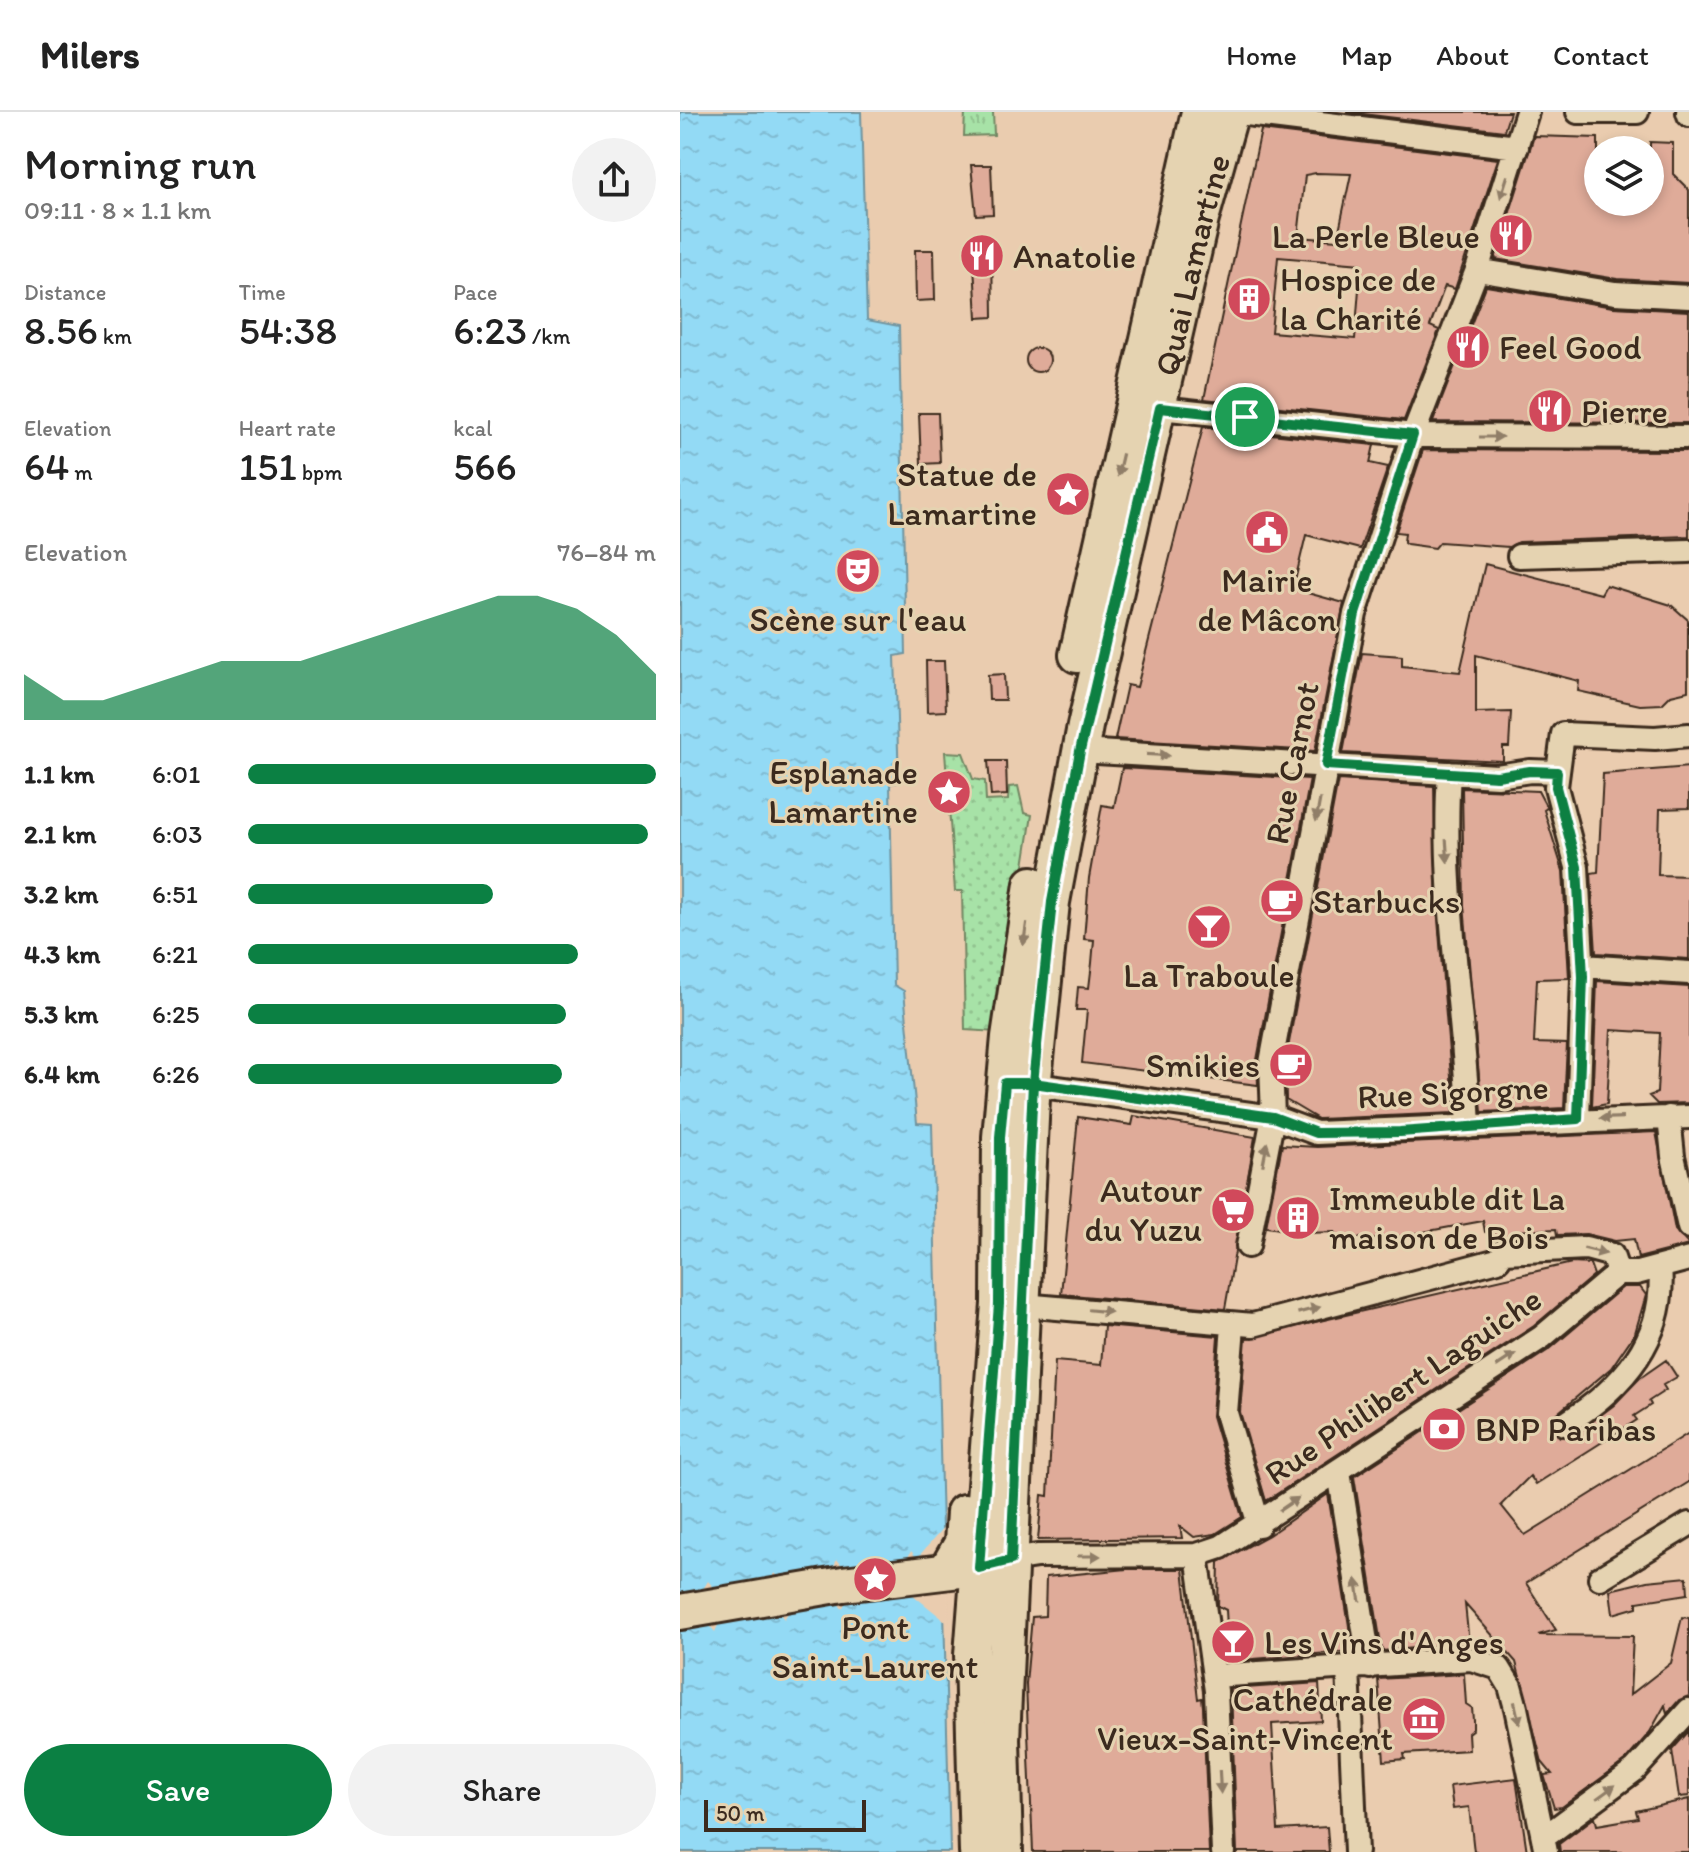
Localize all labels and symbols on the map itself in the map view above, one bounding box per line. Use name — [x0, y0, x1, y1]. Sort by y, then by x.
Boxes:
street label: Quai Lamartine — [1145, 150, 1239, 380]
one-way arrow — [1497, 175, 1510, 199]
restaurant icon: La Perle Bleue — [1487, 212, 1535, 260]
place label: La Perle Bleue — [1272, 216, 1480, 257]
restaurant icon: Anatolie — [958, 232, 1006, 280]
place label: Anatolie — [1013, 236, 1136, 277]
place label: Hospice de la Charité — [1280, 259, 1436, 339]
building icon: Hospice de la Charité — [1225, 275, 1273, 323]
restaurant icon: Feel Good — [1444, 323, 1492, 371]
place label: Feel Good — [1499, 327, 1641, 368]
pin — [1211, 383, 1279, 451]
restaurant icon: Pierre — [1526, 387, 1574, 435]
place label: Pierre — [1581, 391, 1668, 432]
one-way arrow — [1479, 431, 1504, 443]
one-way arrow — [1113, 453, 1126, 478]
place label: Statue de Lamartine — [887, 454, 1037, 534]
place icon: Statue de Lamartine — [1044, 470, 1092, 518]
public building icon: Mairie de Mâcon — [1243, 508, 1291, 556]
theatre icon: Scène sur l'eau — [834, 547, 882, 595]
place label: Mairie de Mâcon — [1198, 560, 1336, 640]
place label: Scène sur l'eau — [750, 599, 966, 640]
street label: Rue Carnot — [1256, 678, 1328, 848]
one-way arrow — [1146, 749, 1171, 762]
place label: Esplanade Lamartine — [768, 752, 918, 832]
place icon: Esplanade Lamartine — [925, 768, 973, 816]
one-way arrow — [1311, 797, 1323, 822]
one-way arrow — [1441, 839, 1454, 864]
cafe icon: Starbucks — [1258, 877, 1306, 925]
place label: Starbucks — [1313, 881, 1460, 922]
bar icon: La Traboule — [1185, 903, 1233, 951]
one-way arrow — [1018, 922, 1031, 947]
place label: La Traboule — [1123, 955, 1295, 996]
cafe icon: Smikies — [1267, 1041, 1315, 1089]
place label: Smikies — [1146, 1045, 1260, 1086]
street label: Rue Sigorgne — [1356, 1067, 1550, 1117]
one-way arrow — [1598, 1112, 1623, 1125]
one-way arrow — [1259, 1141, 1272, 1166]
place label: Autour du Yuzu — [1084, 1170, 1202, 1250]
place label: Immeuble dit La maison de Bois — [1329, 1178, 1565, 1258]
supermarket icon: Autour du Yuzu — [1209, 1186, 1257, 1234]
building icon: Immeuble dit La maison de Bois — [1274, 1194, 1322, 1242]
one-way arrow — [1583, 1245, 1608, 1258]
street label: Rue Philibert Laguiche — [1257, 1278, 1549, 1494]
one-way arrow — [1297, 1304, 1322, 1316]
one-way arrow — [1088, 1305, 1113, 1318]
one-way arrow — [1495, 1353, 1516, 1368]
bank icon: BNP Paribas — [1420, 1405, 1468, 1453]
place label: BNP Paribas — [1475, 1409, 1656, 1450]
one-way arrow — [1278, 1497, 1300, 1512]
one-way arrow — [1077, 1550, 1102, 1562]
place icon: Pont Saint-Laurent — [851, 1555, 899, 1603]
one-way arrow — [1351, 1577, 1364, 1602]
place label: Pont Saint-Laurent — [772, 1607, 978, 1687]
bar icon: Les Vins d'Anges — [1209, 1618, 1257, 1666]
place label: Les Vins d'Anges — [1264, 1622, 1504, 1663]
place label: Cathédrale Vieux-Saint-Vincent — [1097, 1679, 1393, 1759]
museum icon: Cathédrale Vieux-Saint-Vincent — [1400, 1695, 1448, 1743]
one-way arrow — [1511, 1700, 1523, 1725]
one-way arrow — [1213, 1770, 1226, 1795]
one-way arrow — [1596, 1784, 1616, 1800]
scale bar — [704, 1796, 866, 1832]

